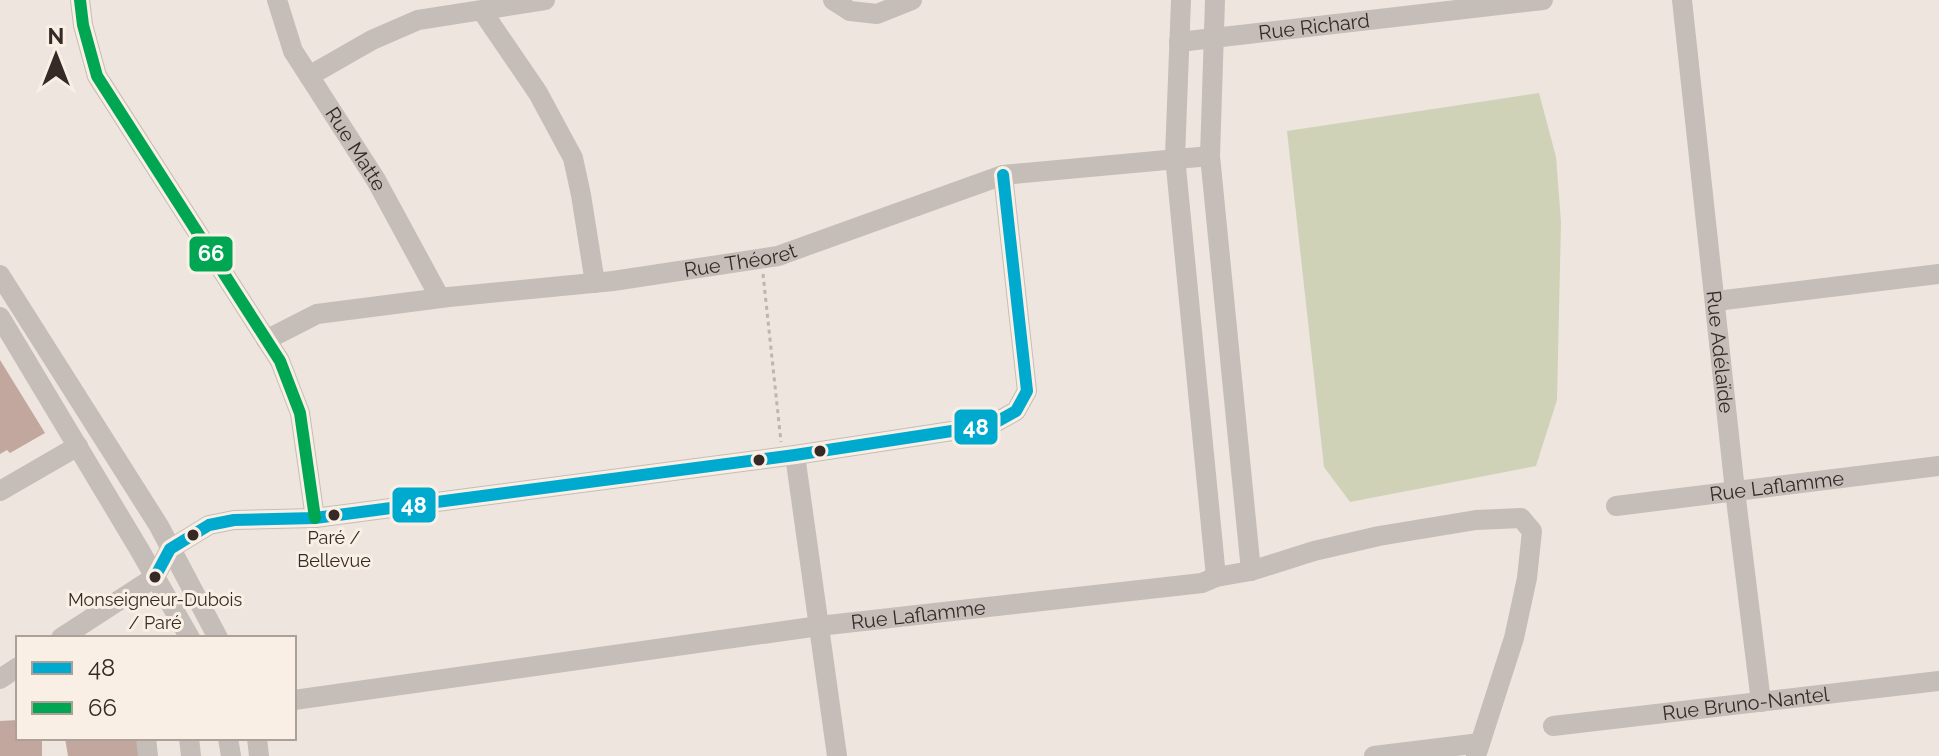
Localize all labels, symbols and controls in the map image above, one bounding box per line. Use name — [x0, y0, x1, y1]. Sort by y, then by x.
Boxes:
street label: Rue Richard — [1257, 8, 1371, 45]
north arrow — [16, 16, 96, 96]
text: N — [48, 23, 64, 49]
street label: Rue Matte — [320, 103, 392, 195]
line badge: 66 — [188, 235, 234, 273]
street label: Rue Théoret — [682, 238, 800, 282]
text: 66 — [198, 240, 224, 266]
street label: Rue Adélaïde — [1701, 289, 1739, 415]
line badge: 48 — [953, 408, 999, 446]
text: 48 — [963, 414, 989, 440]
unlabelled marker — [812, 443, 828, 459]
unlabelled marker — [751, 452, 767, 468]
street label: Rue Laflamme — [1708, 466, 1846, 506]
line badge: 48 — [391, 486, 437, 524]
text: 48 — [401, 492, 427, 518]
marker: Paré / Bellevue — [326, 507, 342, 523]
unlabelled marker — [185, 527, 201, 543]
place label: Paré / Bellevue — [297, 527, 371, 571]
marker: Monseigneur-Dubois / Paré — [147, 569, 163, 585]
place label: Monseigneur-Dubois / Paré — [68, 589, 242, 633]
street label: Rue Laflamme — [850, 595, 987, 634]
legend — [16, 636, 296, 740]
text: 48 — [88, 653, 115, 682]
street label: Rue Bruno-Nantel — [1661, 682, 1831, 725]
text: 66 — [88, 693, 117, 722]

